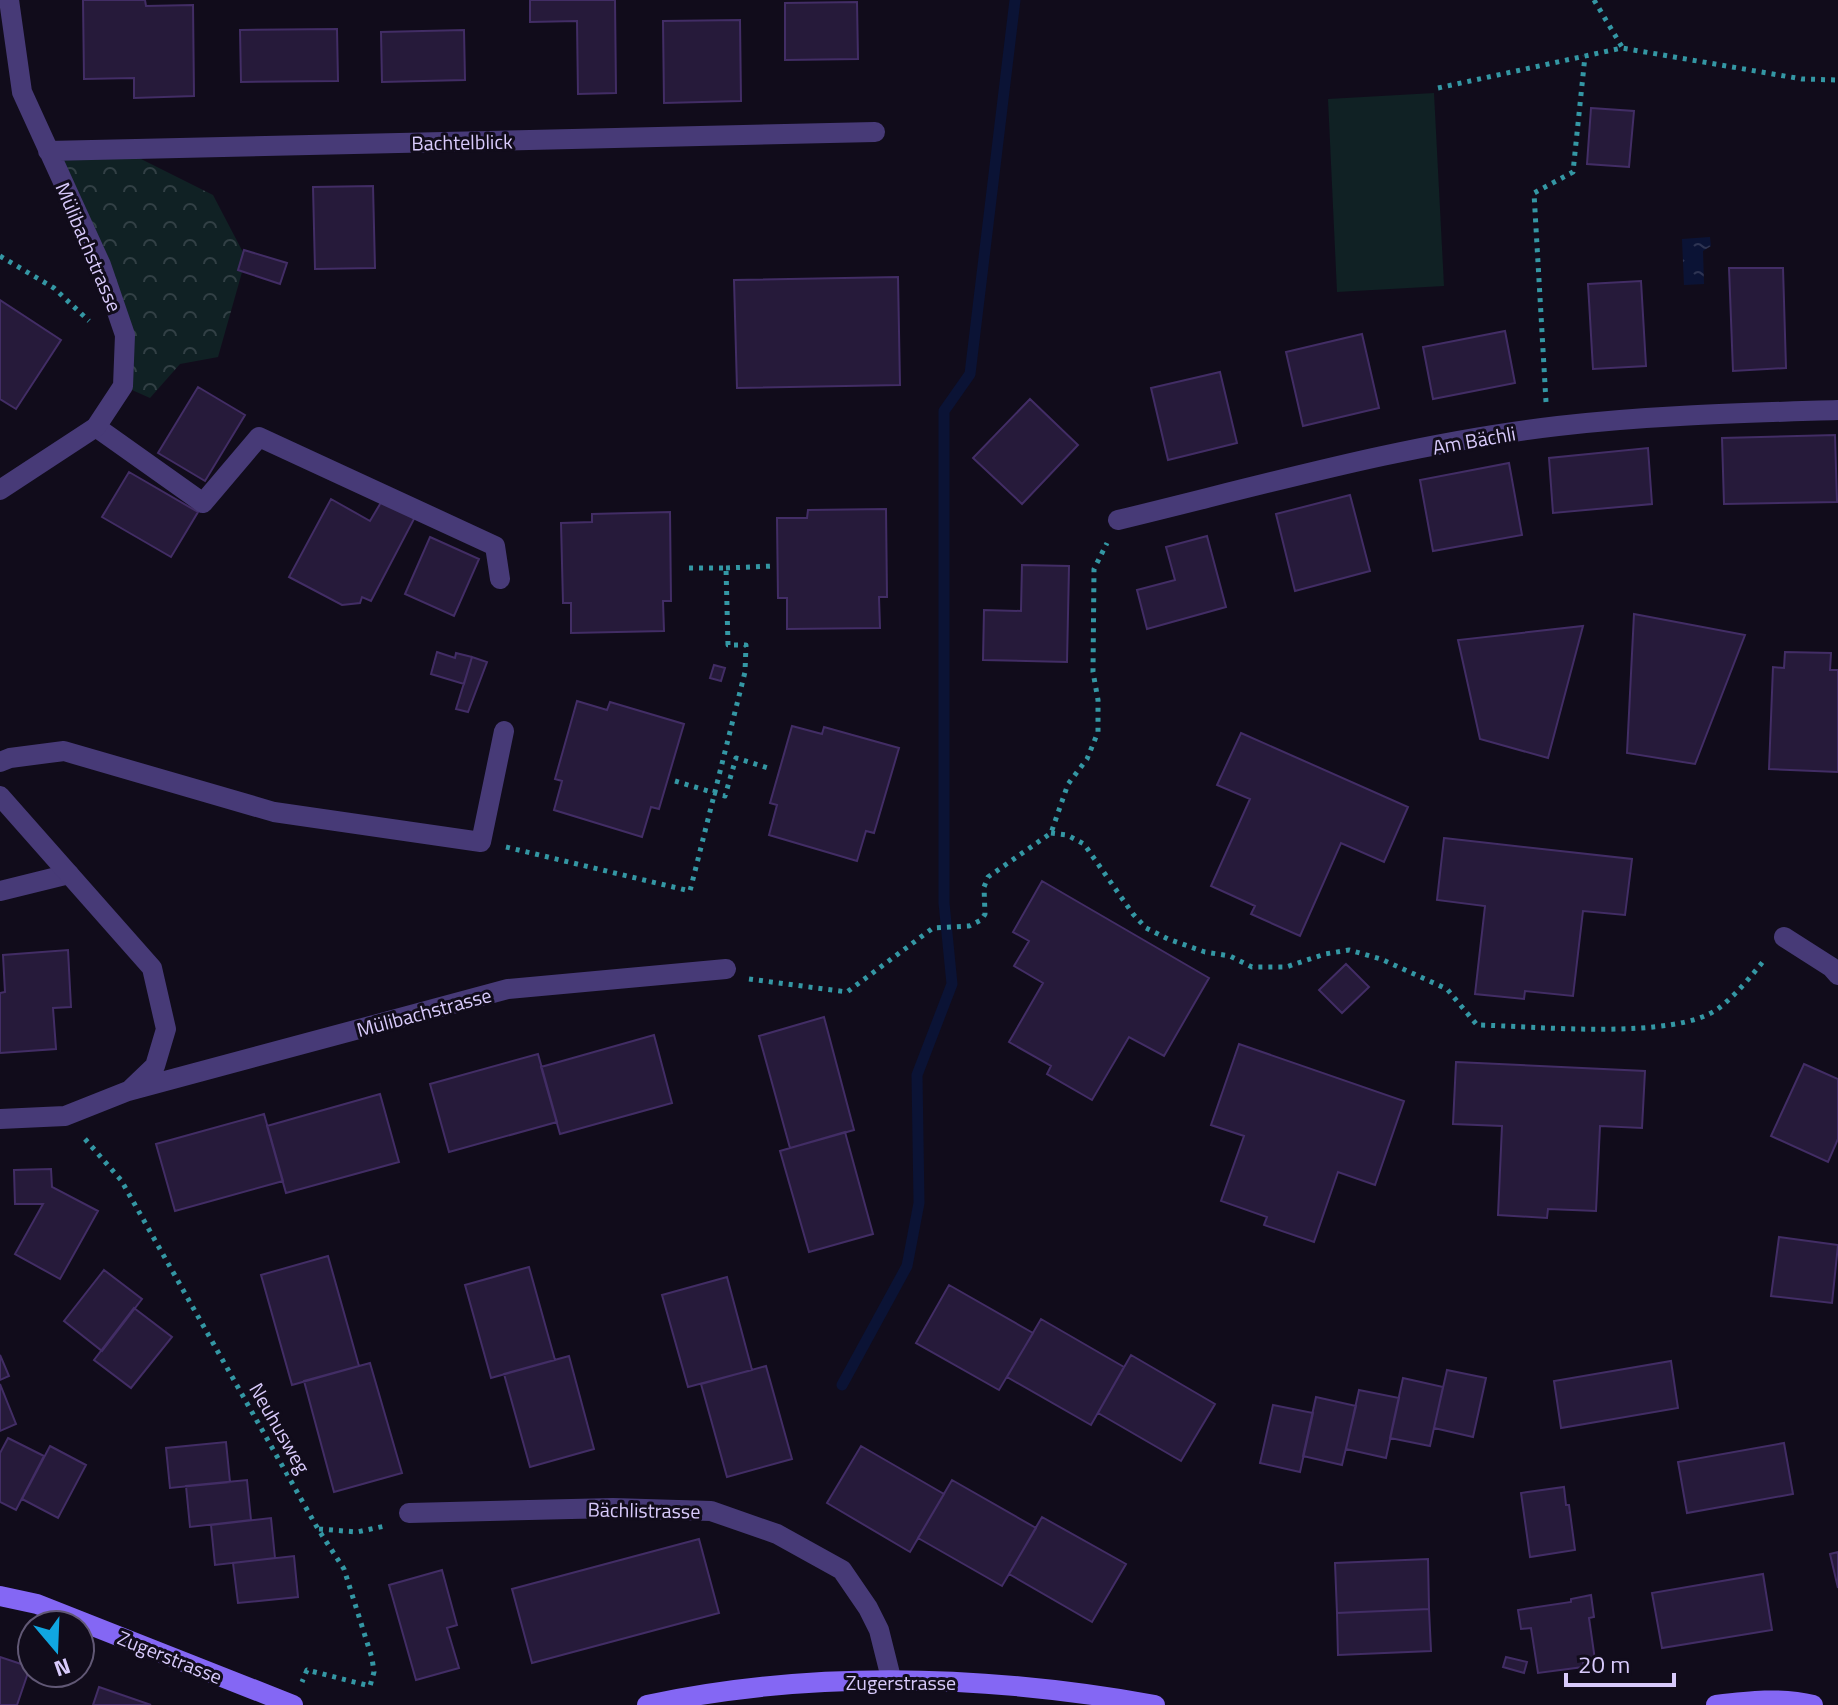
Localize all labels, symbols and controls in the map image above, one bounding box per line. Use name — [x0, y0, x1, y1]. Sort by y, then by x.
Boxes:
street label: Bachtelblick — [411, 126, 513, 158]
street label: Mülibachstrasse — [48, 177, 130, 317]
street label: Am Bächli — [1430, 417, 1518, 463]
street label: Mülibachstrasse — [353, 979, 495, 1045]
street label: Neuhusweg — [242, 1377, 318, 1479]
street label: Bächlistrasse — [587, 1494, 701, 1526]
north arrow — [16, 1609, 96, 1689]
street label: Zugerstrasse — [113, 1622, 227, 1692]
scale bar — [1566, 1637, 1674, 1687]
text: 20 m — [1578, 1646, 1630, 1682]
text: N — [50, 1649, 75, 1686]
street label: Zugerstrasse — [846, 1667, 956, 1698]

